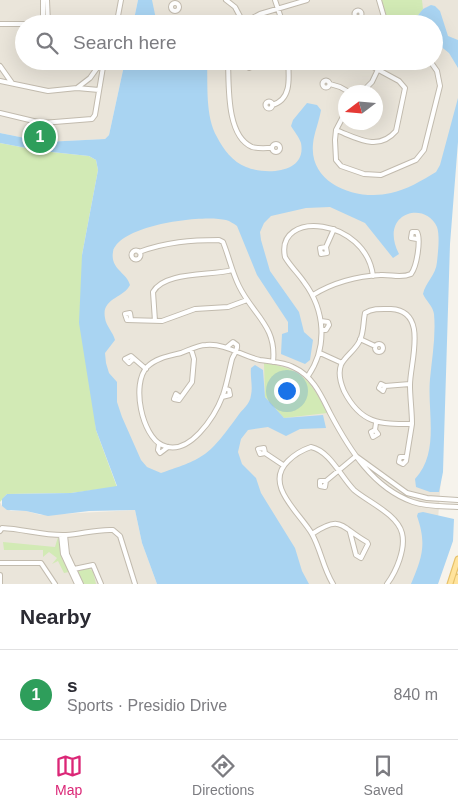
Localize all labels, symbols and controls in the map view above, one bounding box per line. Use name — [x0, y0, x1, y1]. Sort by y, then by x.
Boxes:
search box — [15, 15, 443, 70]
icon: search — [33, 29, 61, 57]
text: Search here — [73, 32, 177, 53]
north arrow — [338, 85, 383, 130]
pin: 1 — [24, 118, 56, 156]
your location — [274, 378, 300, 404]
text: Nearby — [20, 605, 91, 628]
text: s — [67, 675, 78, 696]
text: 1 — [32, 686, 40, 703]
text: 840 m — [394, 686, 438, 703]
text: Sports · Presidio Drive — [67, 697, 227, 714]
tab: Map — [55, 752, 83, 798]
tab: Directions — [192, 752, 254, 798]
tab: Saved — [364, 752, 403, 798]

